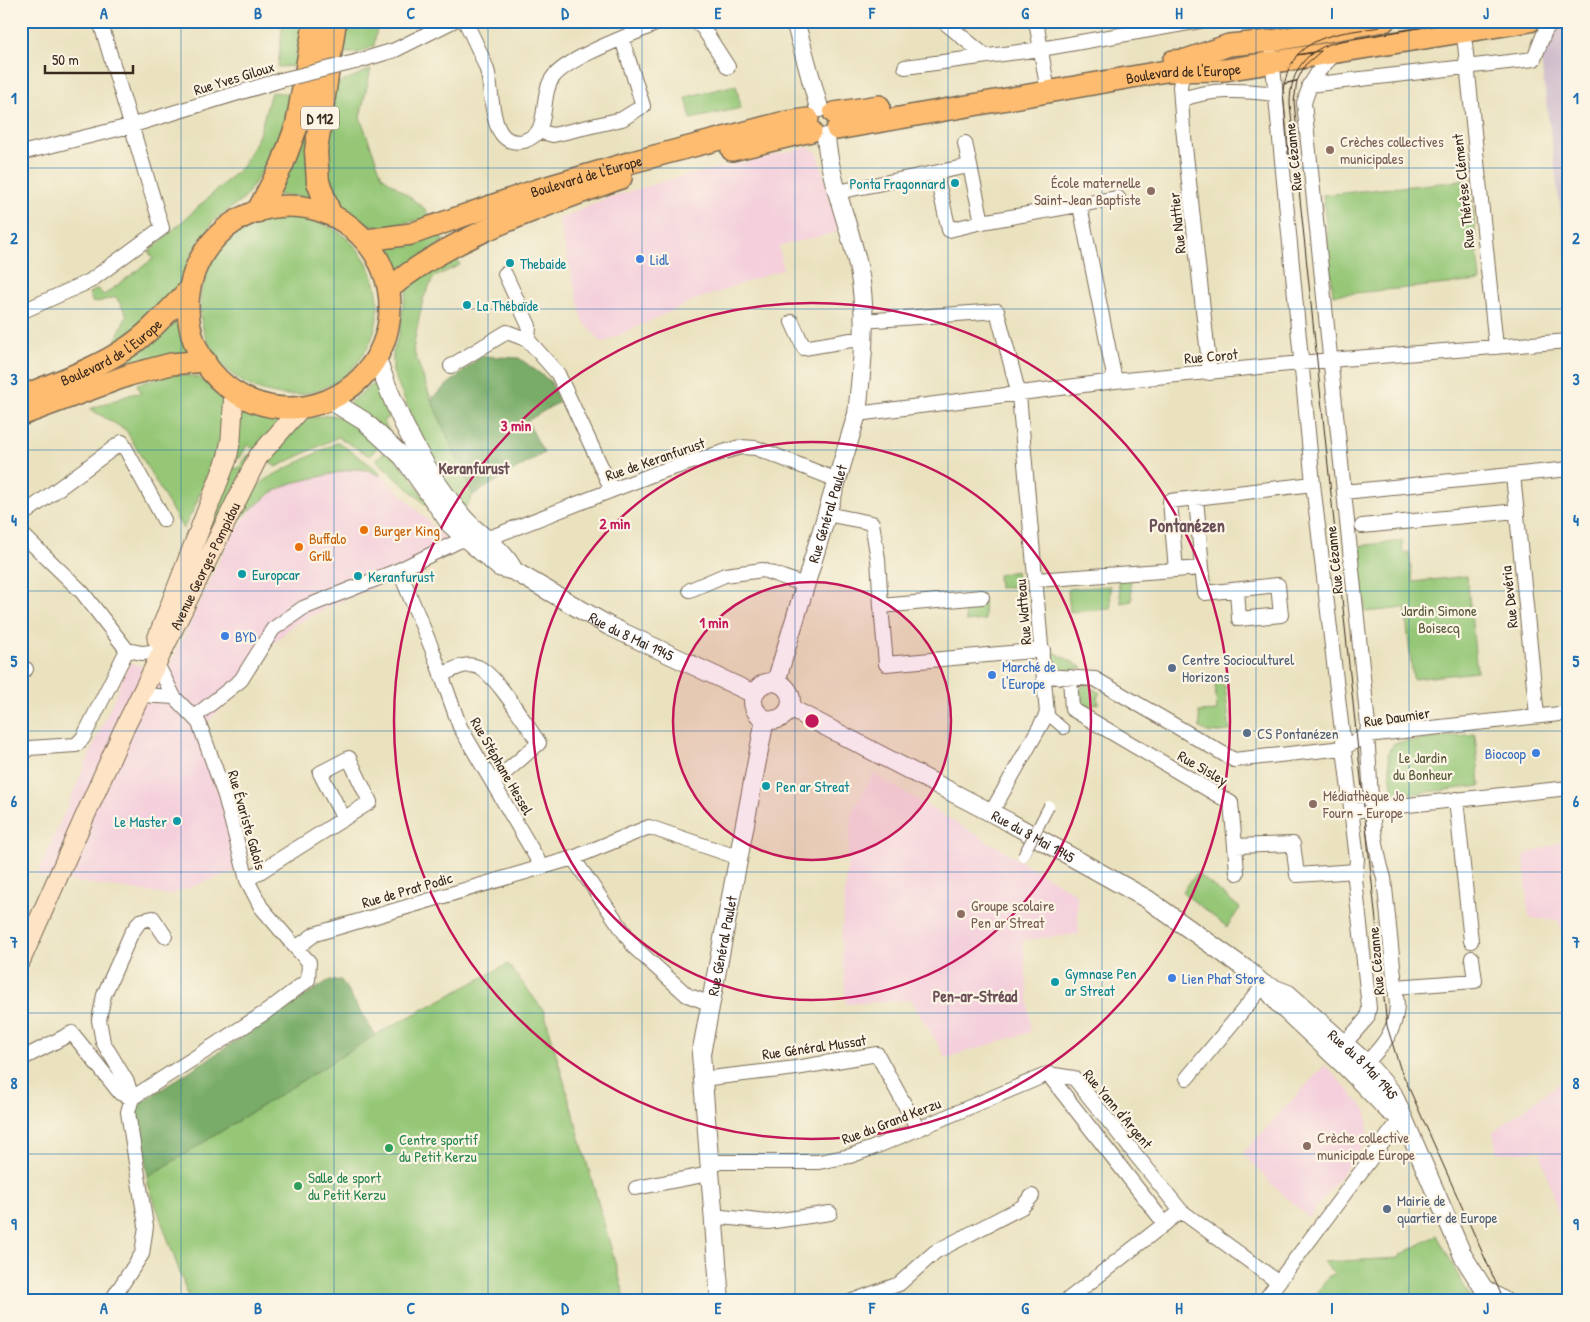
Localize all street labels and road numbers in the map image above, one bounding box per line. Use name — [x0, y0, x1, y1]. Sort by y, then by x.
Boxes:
street label: Rue Yves Giloux — [191, 56, 277, 100]
street label: Boulevard de l'Europe — [1124, 57, 1242, 88]
road number: D 112 — [301, 106, 339, 130]
street label: Rue Cézanne — [1279, 122, 1307, 192]
street label: Rue Thérèse Clément — [1446, 132, 1479, 249]
street label: Boulevard de l'Europe — [527, 149, 644, 202]
street label: Rue Nattier — [1163, 191, 1191, 255]
street label: Boulevard de l'Europe — [57, 314, 166, 390]
street label: Rue Corot — [1183, 343, 1239, 369]
street label: Rue de Keranfurust — [602, 432, 708, 486]
street label: Rue Général Paulet — [802, 461, 852, 565]
street label: Avenue Georges Pompidou — [164, 498, 245, 633]
street label: Rue Cézanne — [1320, 525, 1348, 595]
street label: Rue Devéria — [1495, 565, 1523, 629]
street label: Rue Watteau — [1010, 578, 1036, 646]
street label: Rue du 8 Mai 1945 — [585, 606, 678, 666]
street label: Rue Daumier — [1363, 702, 1432, 732]
street label: Rue Stéphane Hessel — [466, 713, 538, 819]
street label: Rue Sisley — [1174, 745, 1232, 791]
street label: Rue Évariste Galois — [223, 768, 271, 872]
street label: Rue du 8 Mai 1945 — [988, 804, 1079, 868]
street label: Rue de Prat Podic — [359, 867, 455, 913]
street label: Rue Général Paulet — [702, 893, 742, 998]
street label: Rue Cézanne — [1363, 926, 1389, 996]
street label: Rue du 8 Mai 1945 — [1324, 1024, 1405, 1103]
street label: Rue Général Mussat — [761, 1029, 868, 1065]
street label: Rue Yann d'Argent — [1079, 1065, 1158, 1154]
street label: Rue du Grand Kerzu — [838, 1092, 944, 1150]

